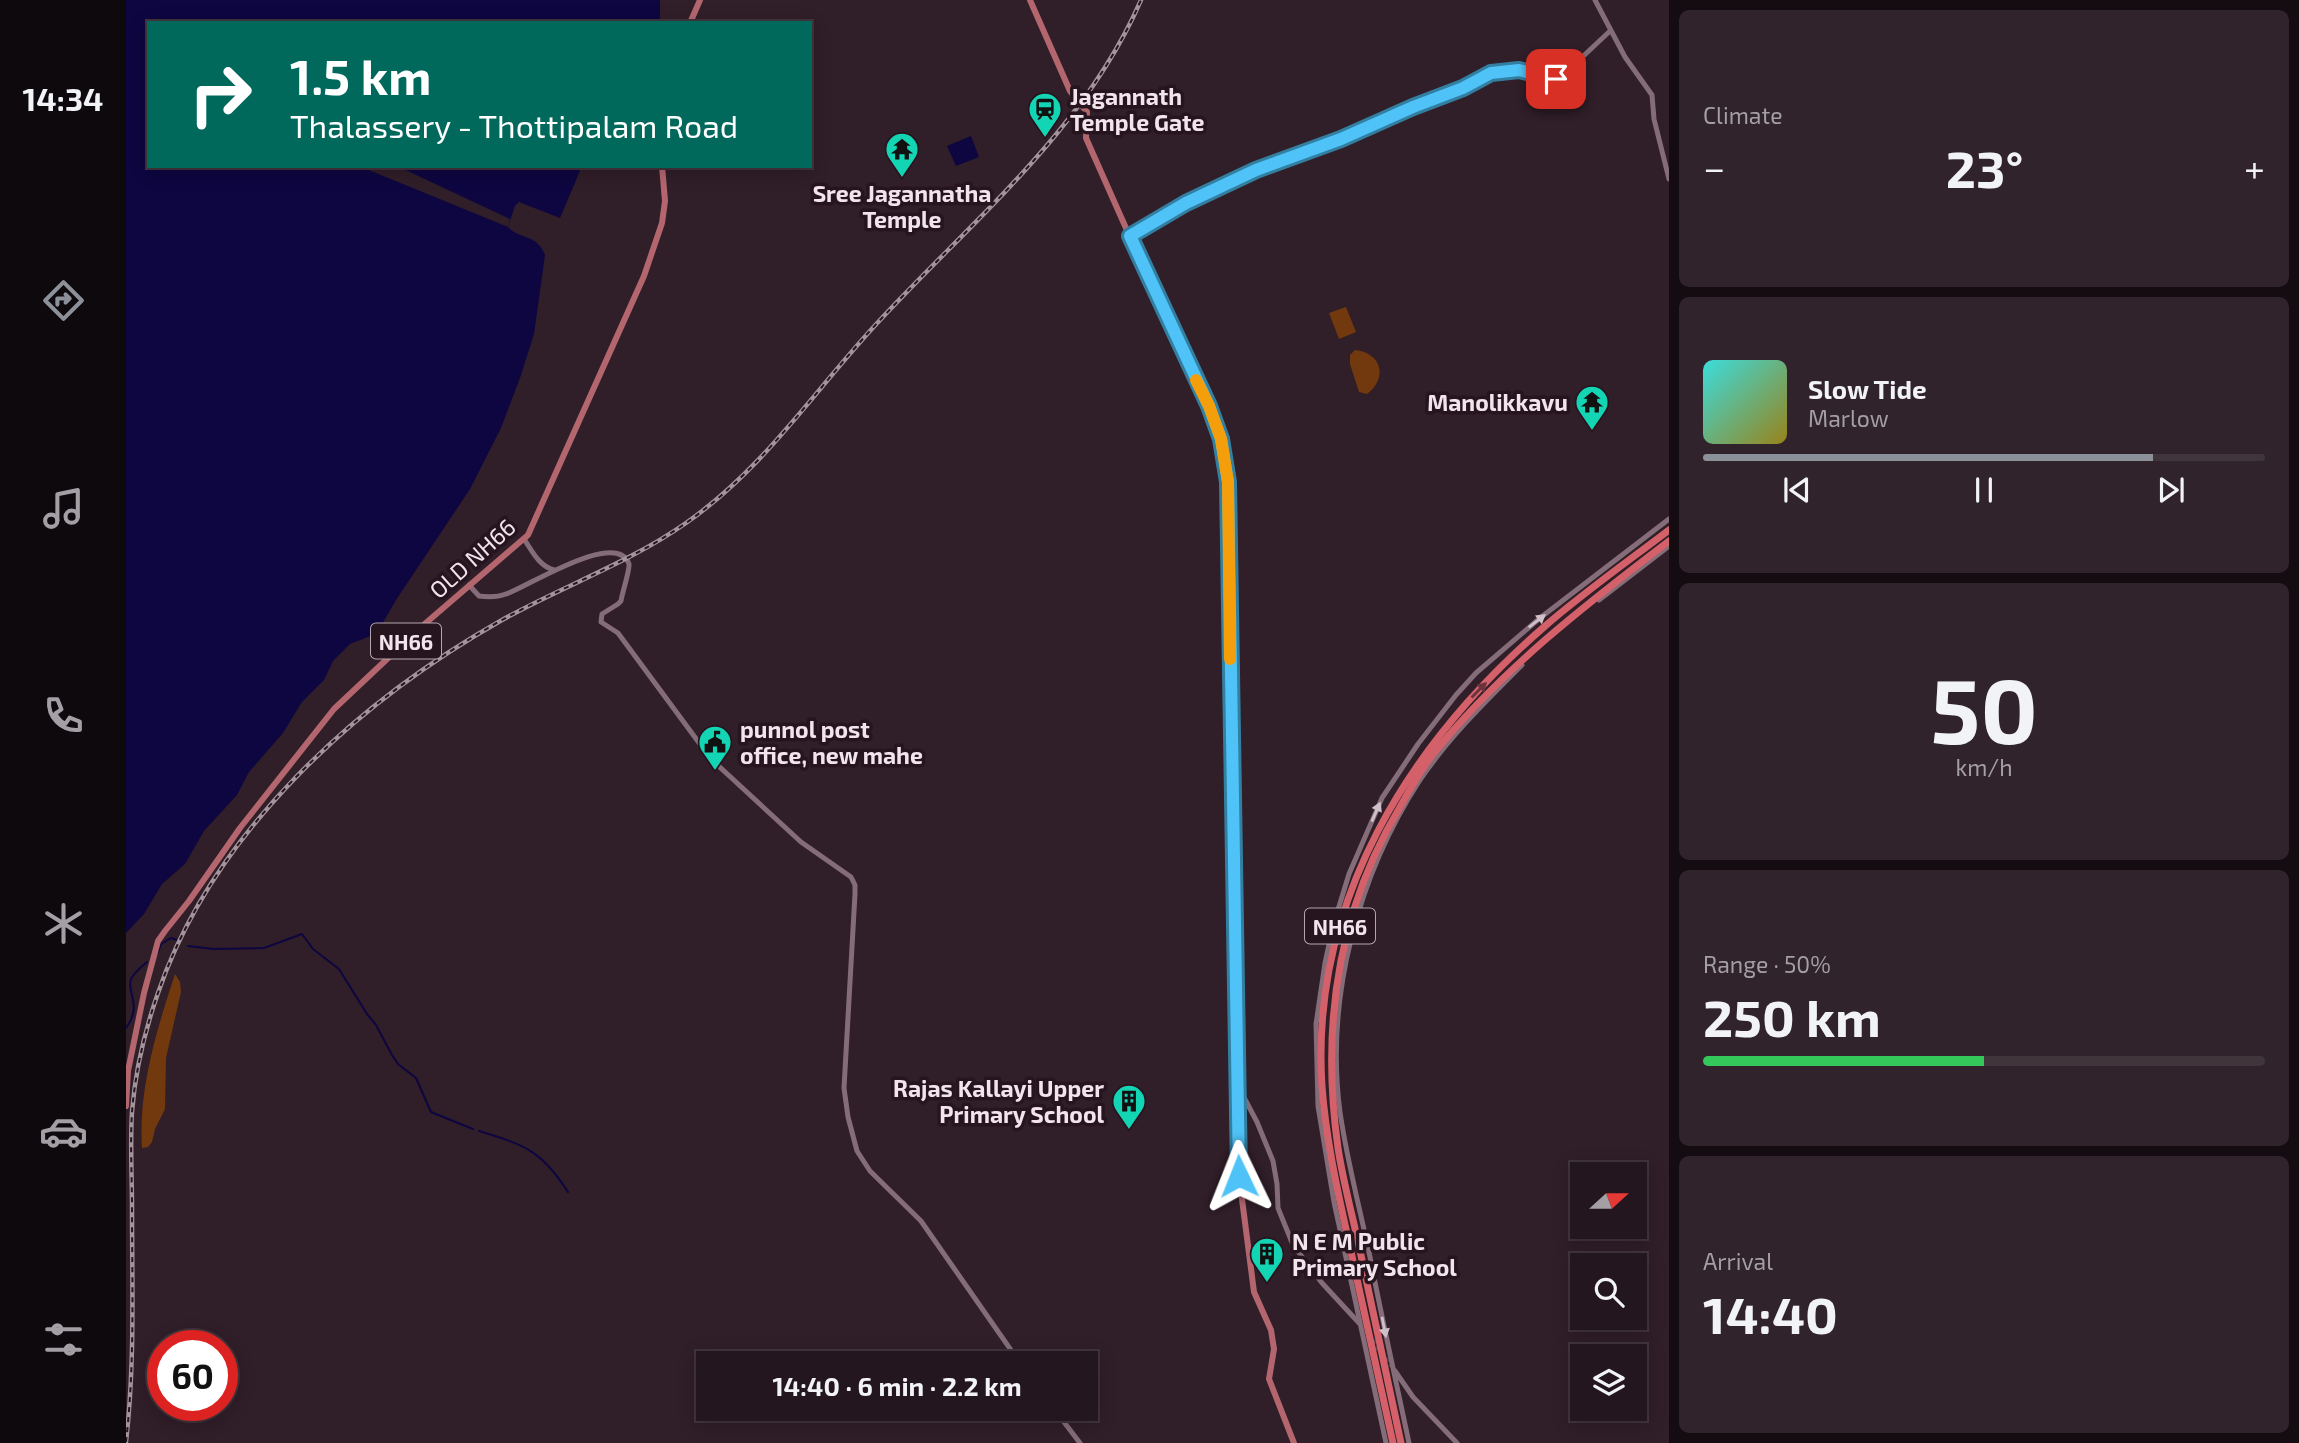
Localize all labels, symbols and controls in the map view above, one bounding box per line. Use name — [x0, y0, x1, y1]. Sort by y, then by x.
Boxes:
text: 1.5 km — [290, 46, 431, 105]
icon: right — [175, 49, 266, 140]
pin — [1526, 49, 1586, 109]
icon: arrive — [1537, 60, 1575, 98]
text: 14:34 — [23, 79, 103, 117]
place label: Jagannath Temple Gate — [1070, 82, 1205, 136]
station icon: Jagannath Temple Gate — [1026, 90, 1064, 139]
text: Climate — [1703, 101, 1783, 129]
text: Thalassery - Thottipalam Road — [290, 106, 738, 144]
temple icon: Sree Jagannatha Temple — [883, 130, 921, 179]
text: 23° — [1946, 136, 2023, 198]
text: − — [1703, 144, 1725, 190]
text: + — [2244, 144, 2265, 190]
place label: Sree Jagannatha Temple — [813, 179, 991, 233]
icon: directions — [39, 276, 88, 325]
text: Slow Tide — [1808, 373, 1927, 404]
temple icon: Manolikkavu — [1573, 383, 1611, 432]
place label: Manolikkavu — [1427, 388, 1568, 416]
text: Marlow — [1808, 404, 1889, 432]
icon: previous — [1778, 471, 1816, 509]
icon: pause — [1965, 471, 2003, 509]
icon: next — [2152, 471, 2190, 509]
icon: music — [39, 484, 88, 533]
street label: OLD NH66 — [423, 512, 521, 604]
one-way arrow — [1529, 614, 1546, 629]
road number: NH66 — [371, 624, 441, 658]
text: 50 — [1930, 653, 2038, 762]
one-way arrow — [1471, 681, 1488, 698]
icon: phone — [39, 691, 88, 740]
place label: punnol post office, new mahe — [740, 715, 923, 769]
public building icon: punnol post office, new mahe — [696, 723, 734, 772]
text: km/h — [1955, 753, 2013, 781]
one-way arrow — [1371, 801, 1382, 822]
icon: climate — [39, 899, 88, 948]
road number: NH66 — [1305, 908, 1375, 944]
text: Range · 50% — [1703, 950, 1831, 978]
text: 250 km — [1703, 985, 1881, 1047]
place label: Rajas Kallayi Upper Primary School — [893, 1074, 1104, 1128]
building icon: Rajas Kallayi Upper Primary School — [1110, 1082, 1148, 1131]
icon: car — [39, 1107, 88, 1156]
position arrow — [1202, 1139, 1276, 1213]
north arrow — [1570, 1162, 1647, 1239]
map controls — [1570, 1162, 1647, 1421]
place label: N E M Public Primary School — [1292, 1227, 1457, 1281]
building icon: N E M Public Primary School — [1248, 1235, 1286, 1284]
text: Arrival — [1703, 1247, 1773, 1275]
button: search — [1570, 1253, 1647, 1330]
text: 14:40 — [1703, 1282, 1838, 1344]
icon: filters — [39, 1315, 88, 1364]
one-way arrow — [1379, 1316, 1390, 1338]
speed limit sign: 60 — [147, 1330, 238, 1421]
button: layers — [1570, 1344, 1647, 1421]
text: 14:40 · 6 min · 2.2 km — [772, 1370, 1022, 1401]

